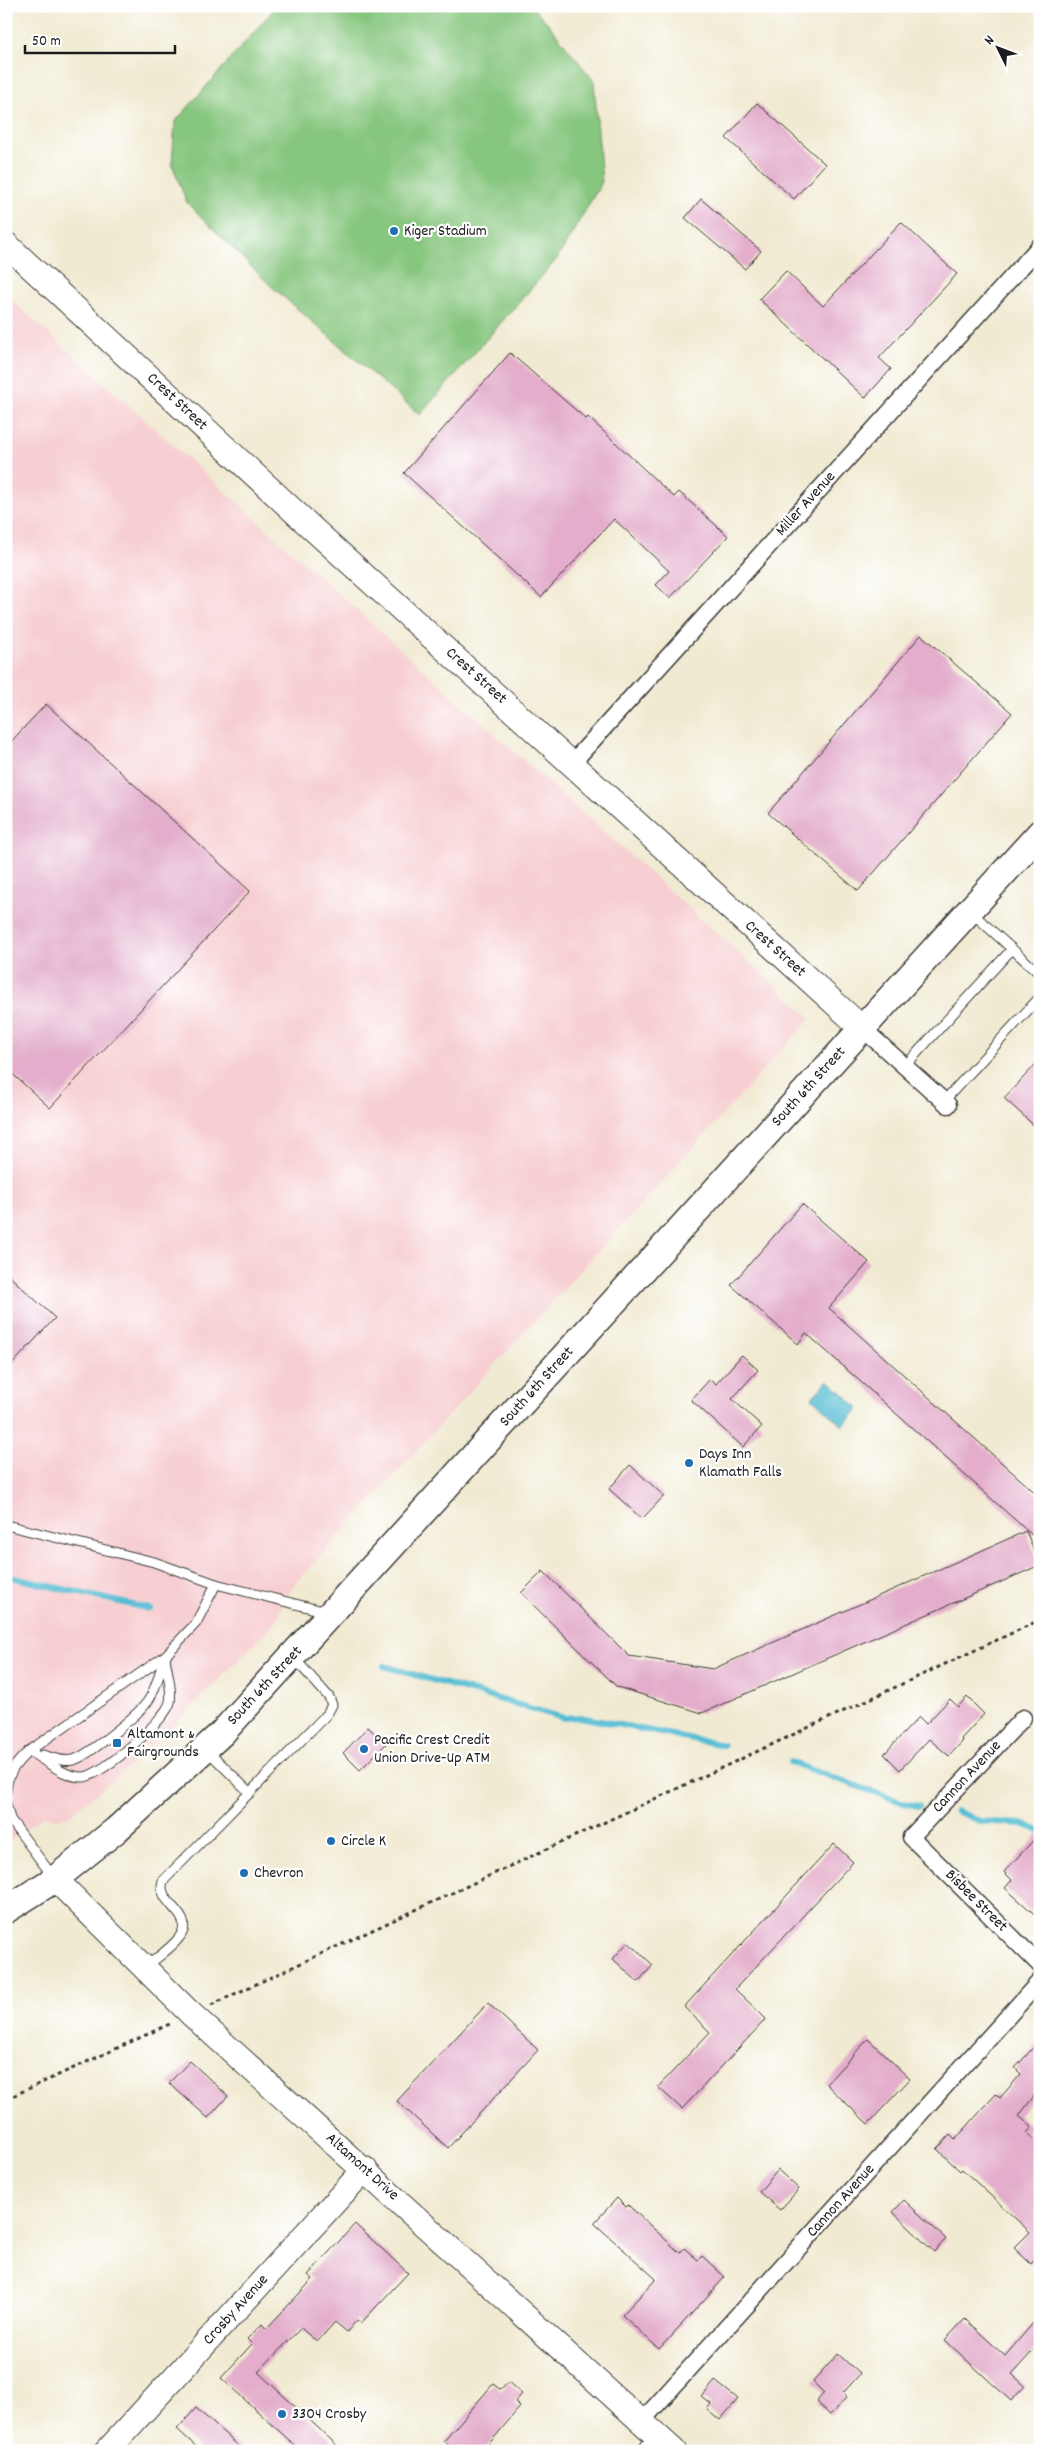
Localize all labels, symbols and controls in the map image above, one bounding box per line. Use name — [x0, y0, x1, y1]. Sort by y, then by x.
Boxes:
scale bar — [25, 22, 175, 54]
north arrow — [974, 22, 1024, 72]
text: 50 m — [32, 31, 61, 53]
text: N — [980, 31, 1000, 50]
place label: Kiger Stadium — [404, 220, 487, 243]
marker: Kiger Stadium — [388, 225, 400, 237]
street label: Crest Street — [141, 368, 213, 436]
street label: Miller Avenue — [771, 466, 841, 542]
street label: Crest Street — [440, 642, 512, 710]
street label: Crest Street — [739, 915, 811, 983]
street label: South 6th Street — [766, 1041, 852, 1132]
street label: South 6th Street — [494, 1341, 580, 1432]
place label: Days Inn Klamath Falls — [699, 1443, 782, 1484]
marker: Days Inn Klamath Falls — [683, 1457, 695, 1469]
street label: South 6th Street — [222, 1641, 308, 1731]
place label: Altamont & Fairgrounds — [127, 1723, 199, 1764]
place label: Pacific Crest Credit Union Drive-Up ATM — [374, 1729, 490, 1770]
street label: Cannon Avenue — [927, 1735, 1007, 1819]
marker: Altamont & Fairgrounds — [111, 1737, 123, 1749]
marker: Pacific Crest Credit Union Drive-Up ATM — [358, 1743, 370, 1755]
place label: Circle K — [341, 1830, 386, 1853]
marker: Circle K — [325, 1835, 337, 1847]
place label: Chevron — [254, 1862, 303, 1885]
street label: Bisbee Street — [939, 1864, 1013, 1938]
marker: Chevron — [238, 1867, 250, 1879]
street label: Altamont Drive — [320, 2128, 404, 2206]
street label: Cannon Avenue — [802, 2159, 880, 2243]
street label: Crosby Avenue — [198, 2269, 274, 2351]
place label: 3304 Crosby — [292, 2403, 367, 2426]
marker: 3304 Crosby — [276, 2408, 288, 2420]

